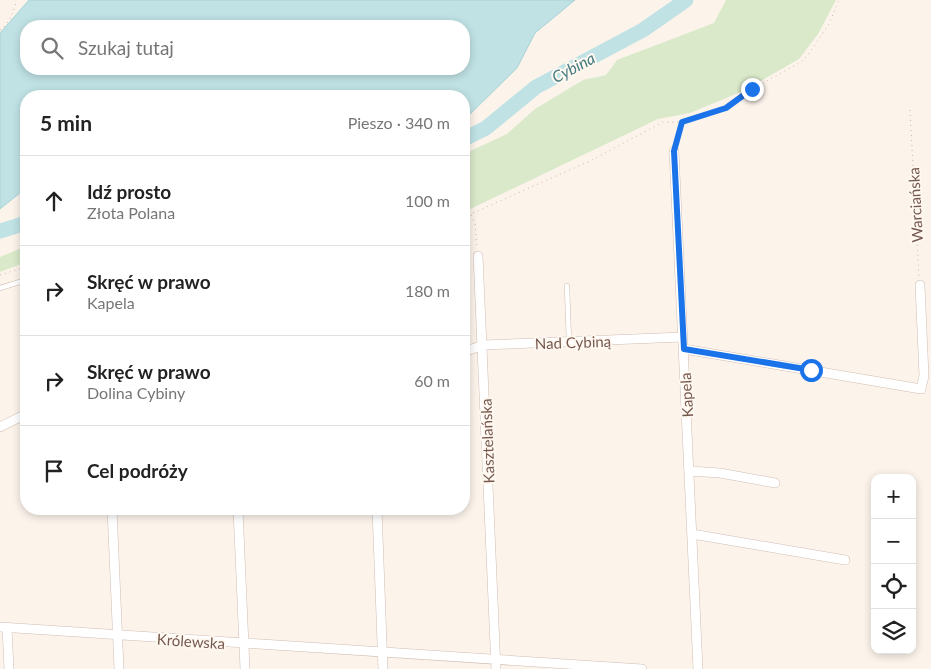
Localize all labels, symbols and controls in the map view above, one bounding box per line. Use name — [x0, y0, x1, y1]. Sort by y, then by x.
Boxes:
search box — [20, 20, 470, 75]
icon: search — [38, 34, 66, 62]
text: Szukaj tutaj — [78, 36, 174, 59]
water label: Cybina — [548, 48, 598, 86]
route end — [741, 78, 764, 101]
text: 5 min — [40, 110, 92, 135]
text: Pieszo · 340 m — [348, 113, 450, 132]
street label: Warciańska — [904, 167, 926, 243]
text: Idź prosto — [87, 180, 171, 203]
icon: ahead — [40, 187, 68, 215]
text: 100 m — [405, 191, 450, 210]
text: Złota Polana — [87, 203, 175, 222]
text: Skręć w prawo — [87, 270, 211, 293]
icon: right — [40, 277, 68, 305]
text: 180 m — [405, 281, 450, 300]
text: Kapela — [87, 293, 135, 312]
street label: Nad Cybiną — [535, 332, 612, 352]
route start — [800, 359, 823, 382]
text: Skręć w prawo — [87, 360, 211, 383]
icon: right — [40, 367, 68, 395]
text: 60 m — [414, 371, 450, 390]
street label: Kapela — [676, 372, 696, 418]
text: Dolina Cybiny — [87, 383, 185, 402]
street label: Kasztelańska — [477, 398, 497, 484]
icon: arrive — [40, 457, 68, 485]
text: Cel podróży — [87, 459, 188, 482]
map controls — [871, 474, 916, 654]
button: + — [871, 474, 916, 519]
button: − — [871, 519, 916, 564]
button: locate — [871, 564, 916, 609]
button: layers — [871, 609, 916, 654]
street label: Królewska — [156, 630, 226, 652]

